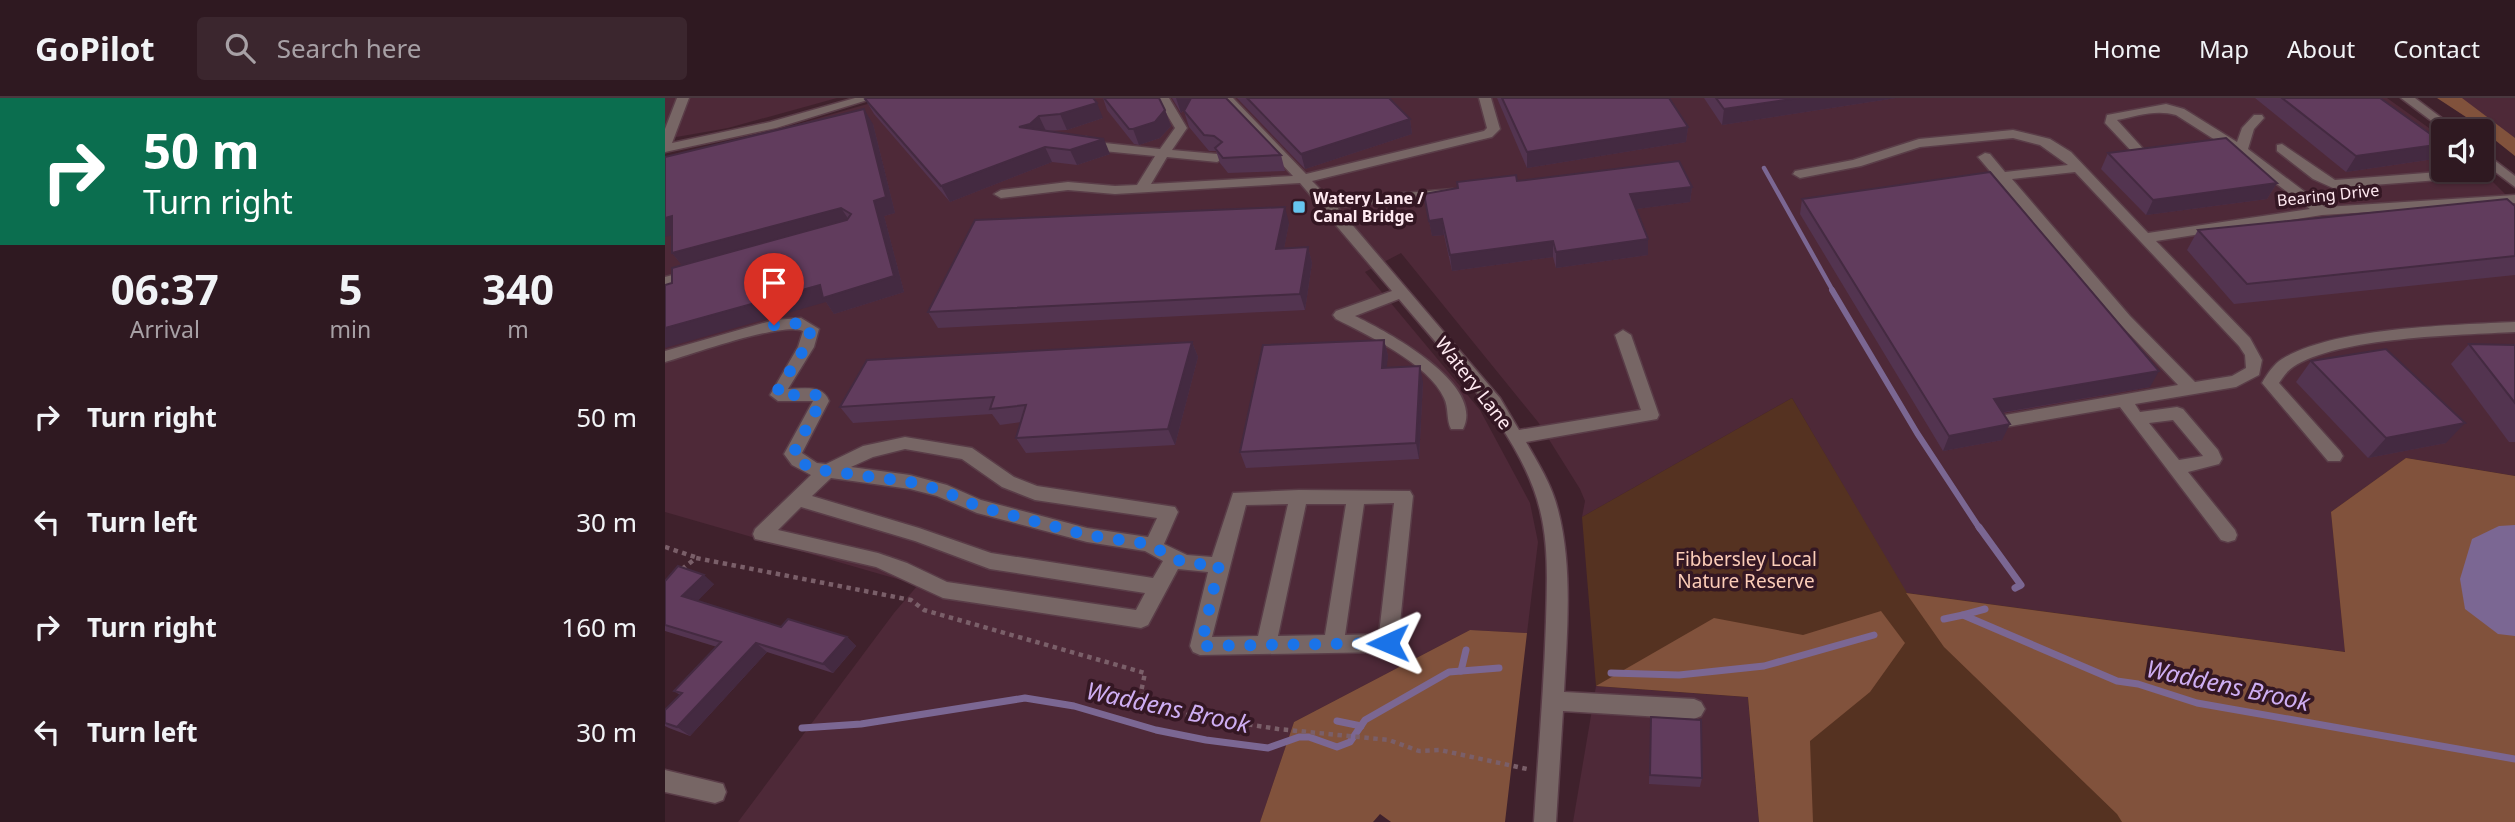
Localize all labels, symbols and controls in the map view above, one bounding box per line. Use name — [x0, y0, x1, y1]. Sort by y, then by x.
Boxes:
search box — [197, 17, 687, 80]
text: GoPilot — [35, 26, 155, 71]
icon: search — [221, 29, 259, 67]
text: Search here — [277, 30, 421, 66]
text: Home — [2093, 32, 2161, 65]
text: Map — [2199, 32, 2249, 65]
text: About — [2287, 32, 2355, 65]
text: Contact — [2393, 32, 2480, 65]
text: 50 m — [143, 117, 260, 183]
map controls — [2431, 119, 2494, 182]
button: sound — [2431, 119, 2494, 182]
icon: right — [28, 126, 119, 217]
street label: Bearing Drive — [2276, 179, 2380, 211]
text: Turn right — [143, 180, 293, 223]
place label: Watery Lane / Canal Bridge — [1313, 187, 1424, 227]
marker: Watery Lane / Canal Bridge — [1291, 199, 1307, 215]
pin — [744, 253, 804, 325]
text: 06:37 — [111, 260, 219, 317]
text: 5 — [338, 260, 362, 317]
text: 340 — [482, 260, 554, 317]
icon: arrive — [755, 264, 793, 302]
text: Arrival — [130, 313, 200, 345]
text: min — [330, 313, 371, 345]
text: m — [507, 313, 529, 345]
street label: Watery Lane — [1430, 331, 1518, 435]
icon: right — [28, 398, 66, 436]
text: Turn right — [87, 399, 217, 435]
text: 50 m — [576, 399, 637, 435]
icon: left — [28, 503, 66, 541]
text: Turn left — [87, 504, 198, 540]
text: 30 m — [576, 504, 637, 540]
park label: Fibbersley Local Nature Reserve — [1675, 546, 1817, 594]
position arrow — [1351, 606, 1425, 680]
icon: right — [28, 608, 66, 646]
text: Turn right — [87, 609, 217, 645]
text: 160 m — [561, 609, 637, 645]
water label: Waddens Brook — [2144, 651, 2314, 718]
water label: Waddens Brook — [1084, 673, 1254, 740]
icon: left — [28, 713, 66, 751]
text: Turn left — [87, 714, 198, 750]
text: 30 m — [576, 714, 637, 750]

